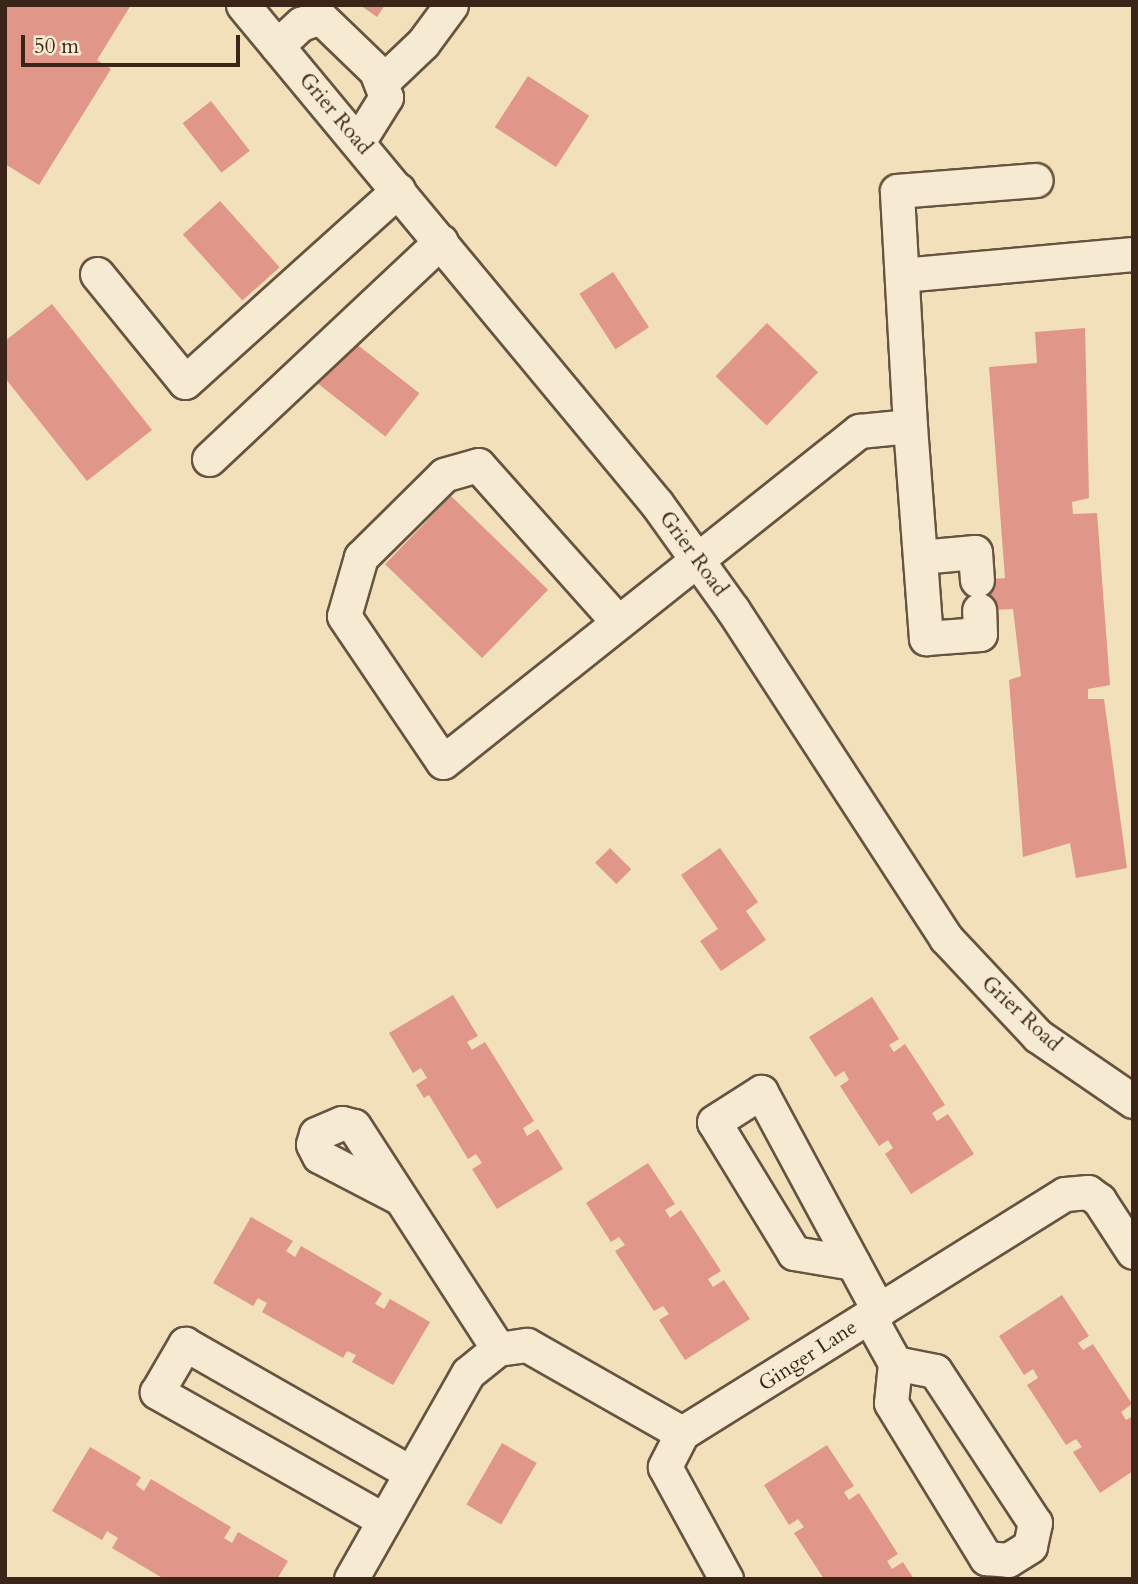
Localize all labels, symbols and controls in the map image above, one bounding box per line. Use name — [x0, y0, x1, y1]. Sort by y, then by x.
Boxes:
scale bar — [24, 21, 243, 65]
text: 50 m — [34, 32, 79, 61]
street label: Grier Road — [293, 68, 377, 160]
street label: Grier Road — [654, 506, 732, 602]
street label: Grier Road — [976, 971, 1066, 1057]
street label: Ginger Lane — [754, 1315, 862, 1397]

